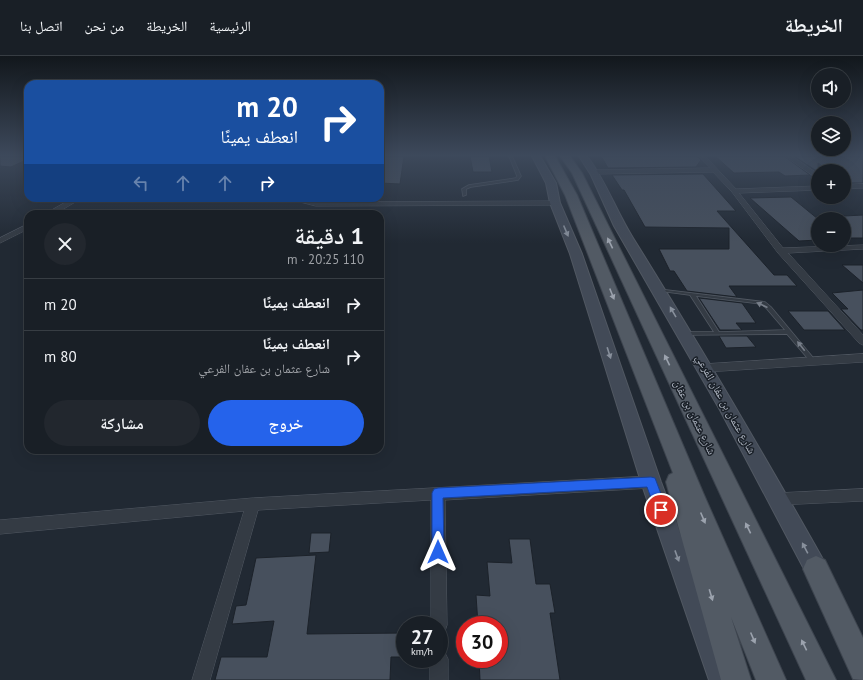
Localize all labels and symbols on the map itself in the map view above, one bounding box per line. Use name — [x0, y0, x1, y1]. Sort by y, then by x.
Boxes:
one-way arrow — [563, 225, 569, 236]
one-way arrow — [607, 238, 613, 249]
one-way arrow — [609, 288, 615, 299]
one-way arrow — [756, 301, 768, 307]
one-way arrow — [670, 307, 677, 318]
one-way arrow — [797, 341, 805, 351]
one-way arrow — [606, 348, 612, 360]
street label: شارع عثمان بن عفان الفرعي — [693, 352, 759, 456]
one-way arrow — [664, 355, 670, 366]
street label: شارع عثمان بن عفان — [671, 377, 719, 457]
pin — [644, 493, 678, 527]
one-way arrow — [700, 512, 706, 523]
one-way arrow — [745, 522, 751, 533]
position arrow — [417, 531, 459, 573]
one-way arrow — [801, 542, 808, 554]
one-way arrow — [675, 550, 681, 562]
one-way arrow — [708, 590, 714, 602]
speed limit sign: 30 — [456, 616, 508, 668]
one-way arrow — [751, 632, 757, 644]
one-way arrow — [801, 639, 807, 651]

